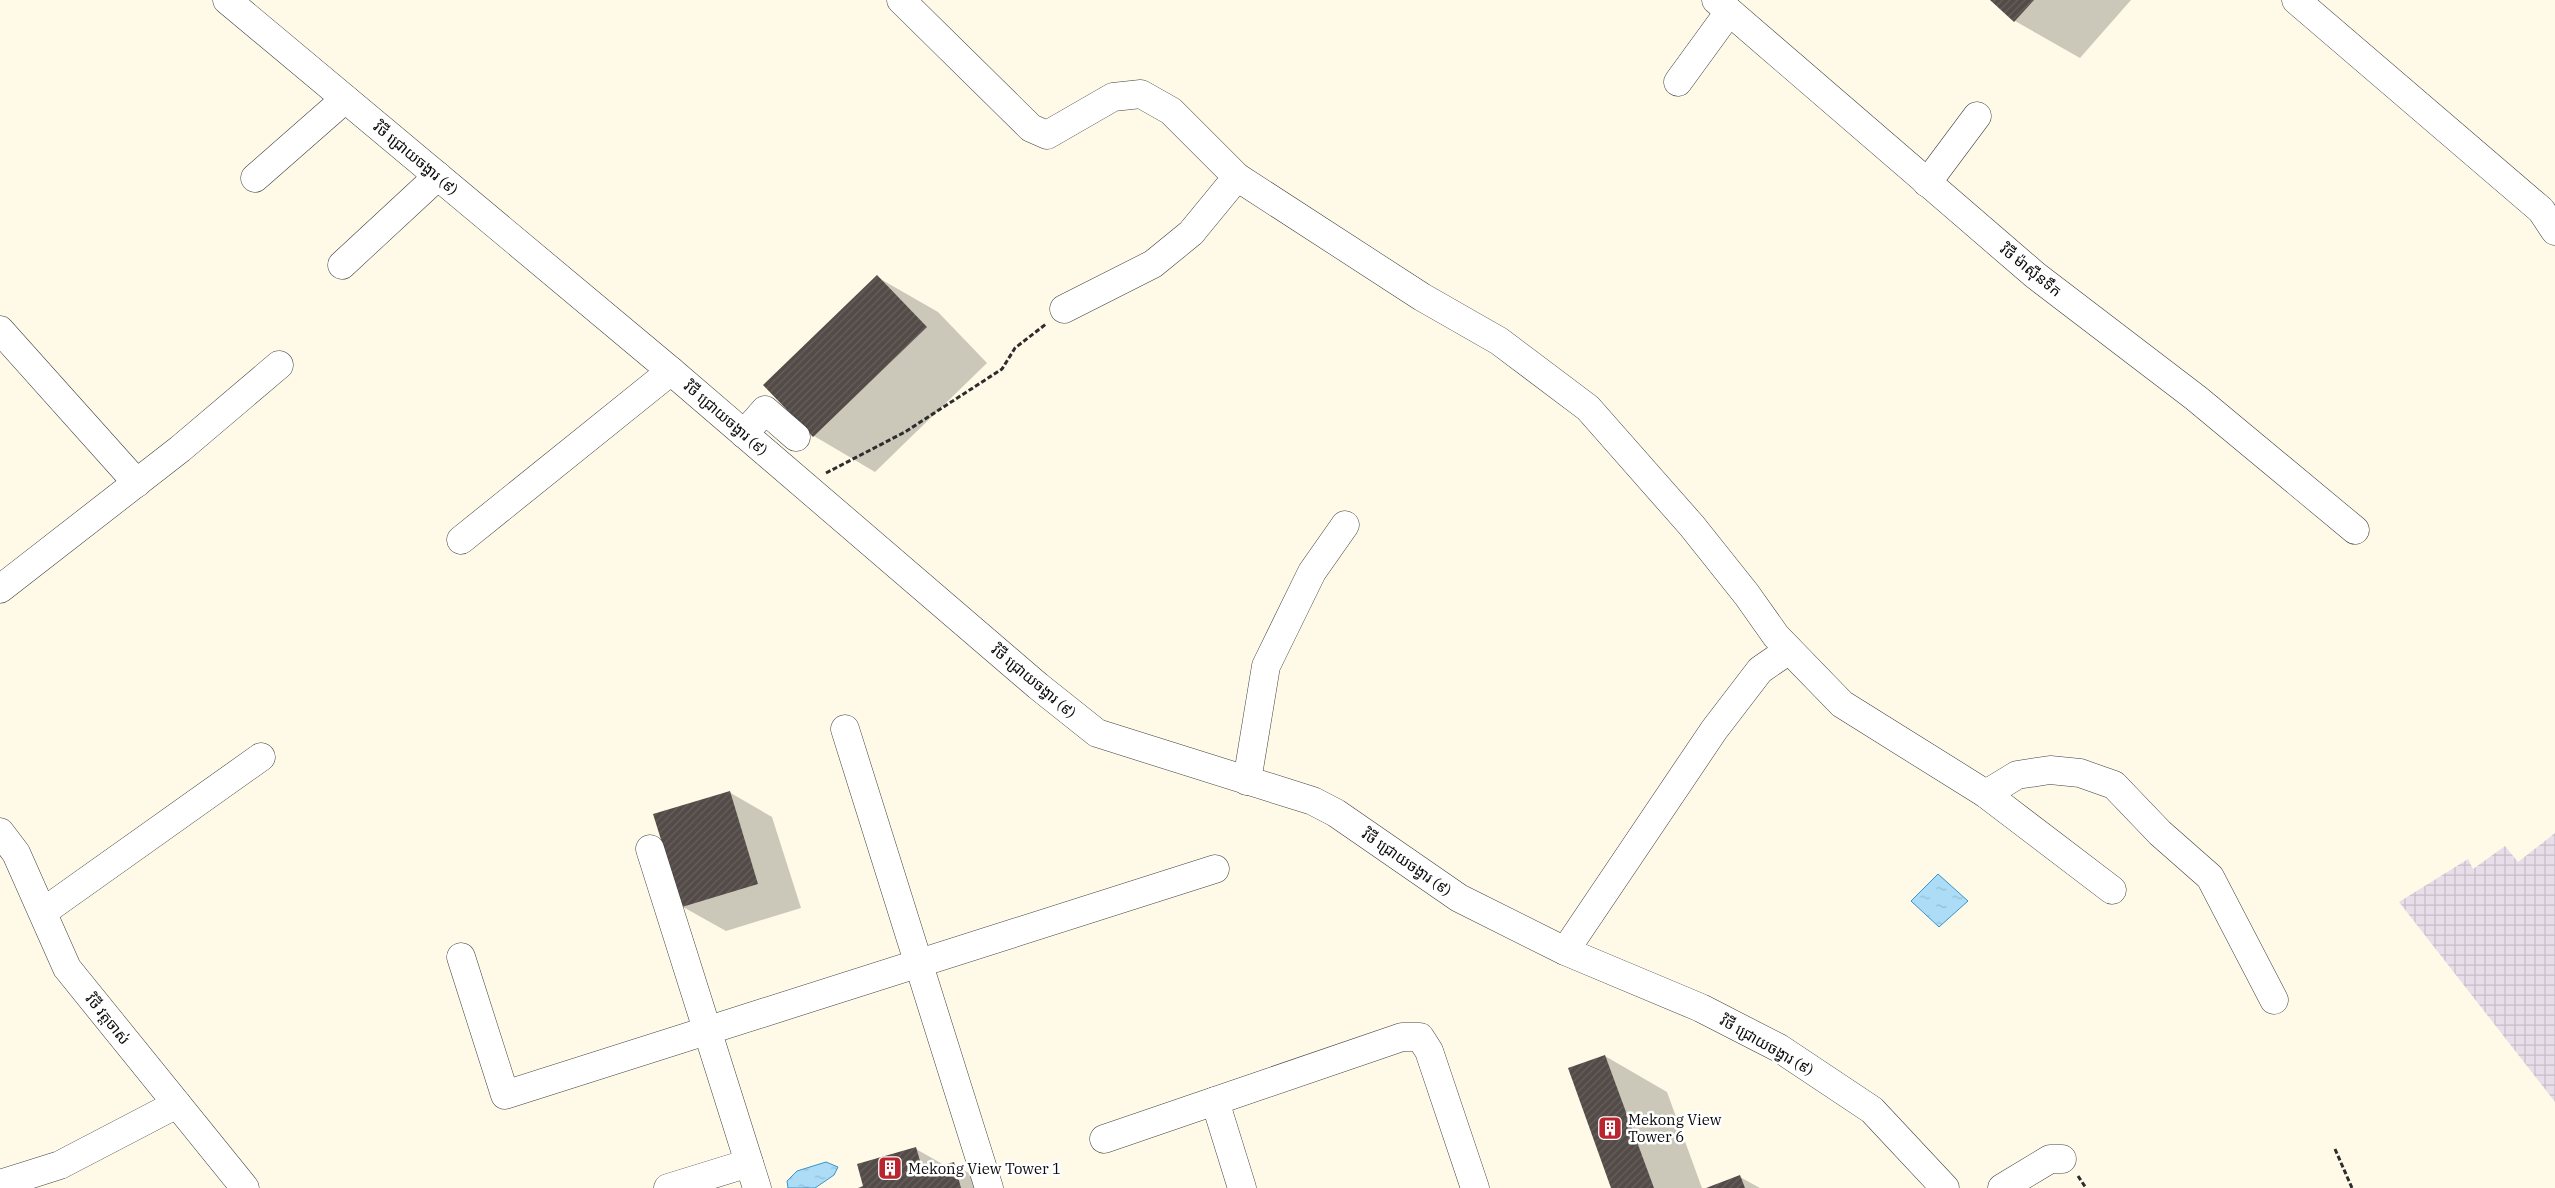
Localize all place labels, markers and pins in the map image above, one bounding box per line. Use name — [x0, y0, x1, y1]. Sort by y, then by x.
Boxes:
place label: Mekong View Tower 6 — [1628, 1110, 1722, 1146]
building icon: Mekong View Tower 6 — [1597, 1115, 1623, 1141]
building icon: Mekong View Tower 1 — [877, 1155, 903, 1181]
place label: Mekong View Tower 1 — [908, 1159, 1061, 1178]

